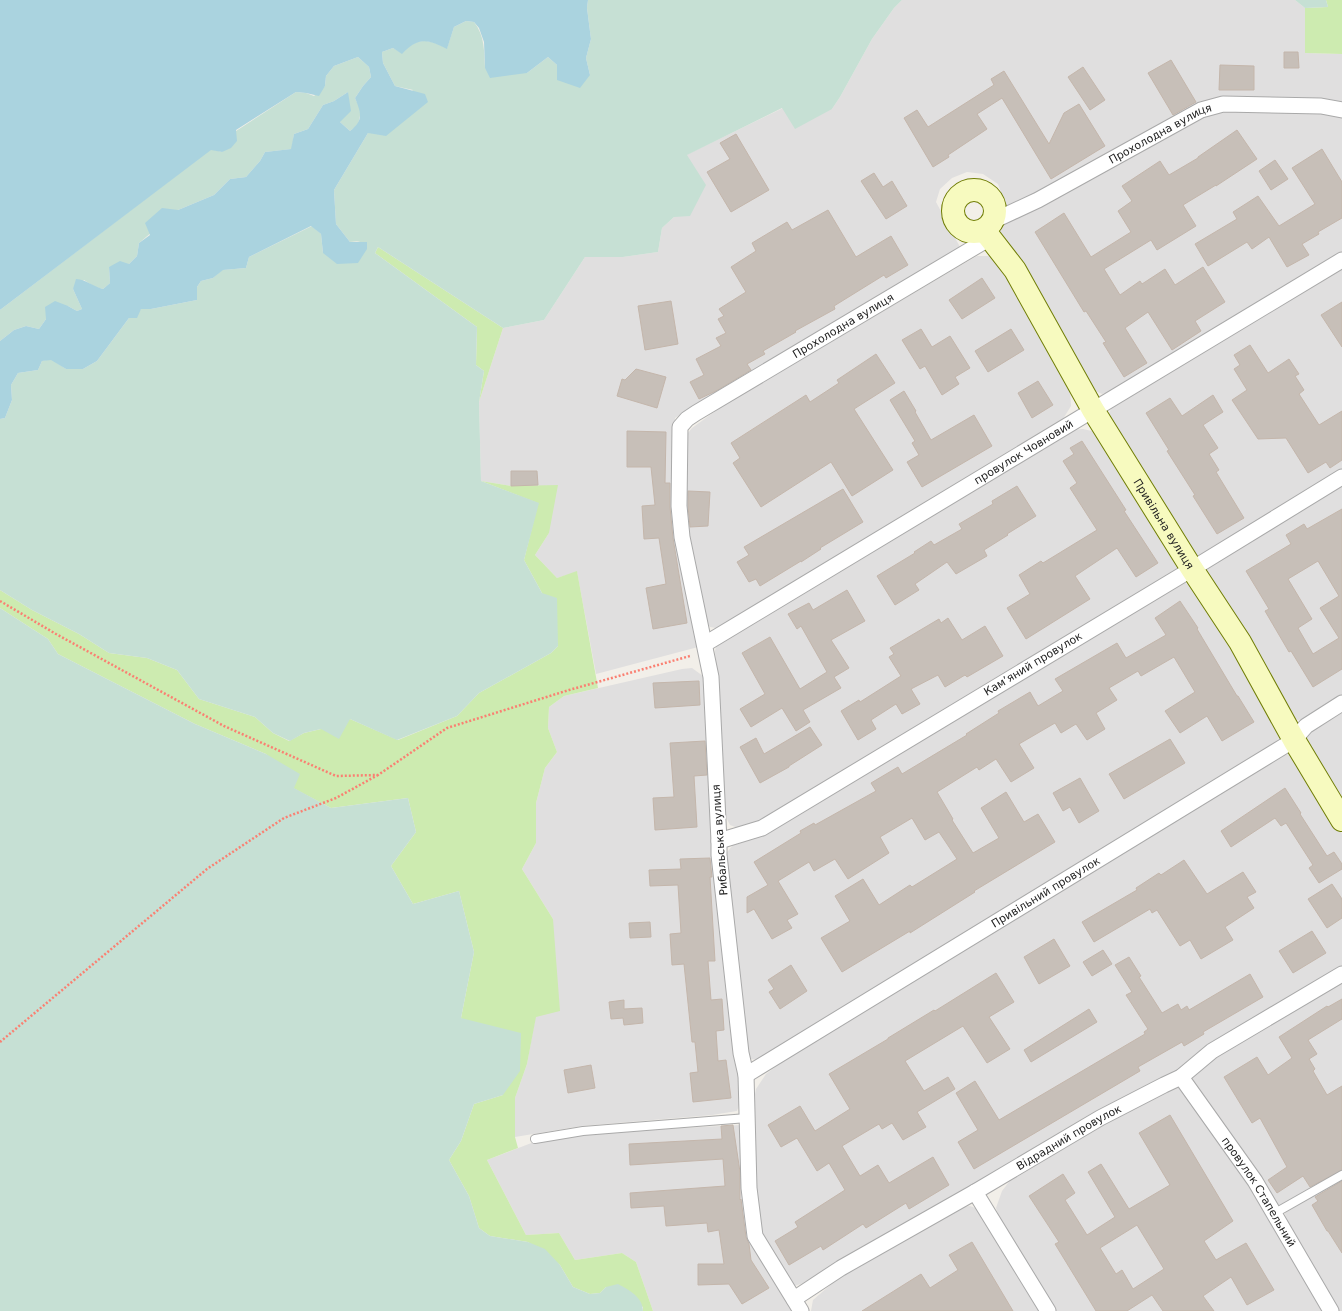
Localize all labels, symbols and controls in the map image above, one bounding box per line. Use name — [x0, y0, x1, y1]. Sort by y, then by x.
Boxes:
street label: Прохолодна вулиця — [1106, 101, 1213, 166]
street label: Прохолодна вулиця — [790, 290, 896, 361]
street label: провулок Човновий — [972, 417, 1075, 487]
street label: Привільна вулиця — [1131, 476, 1197, 572]
street label: Камʼяний провулок — [982, 629, 1085, 698]
street label: Рибальська вулиця — [710, 784, 730, 896]
street label: Привільний провулок — [989, 854, 1102, 930]
street label: Відрадний провулок — [1014, 1102, 1124, 1173]
street label: провулок Стапельний — [1219, 1134, 1299, 1249]

